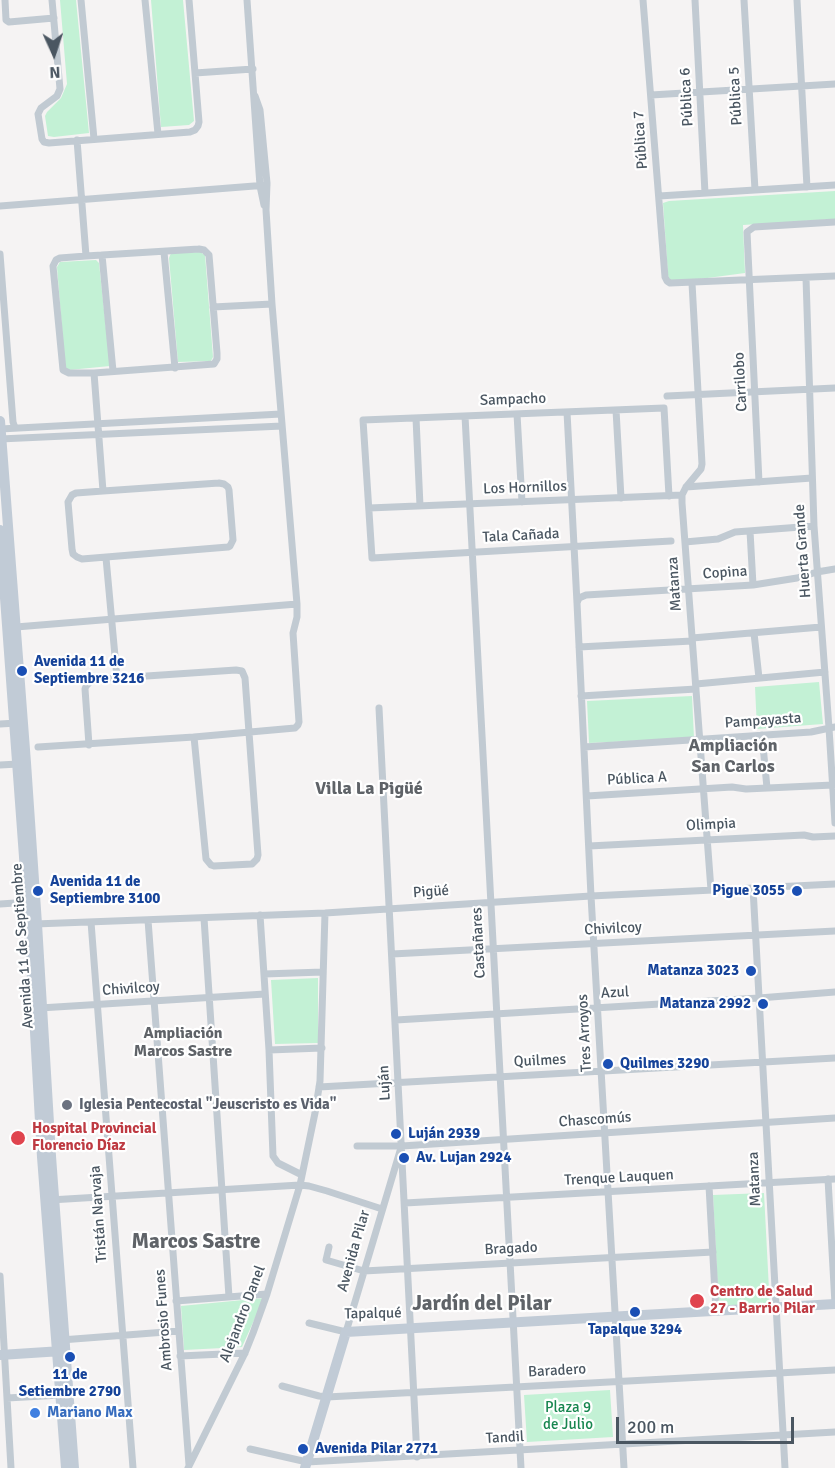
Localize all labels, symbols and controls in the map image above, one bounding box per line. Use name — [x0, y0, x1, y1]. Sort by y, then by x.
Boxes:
north arrow — [24, 24, 84, 84]
text: N — [49, 62, 61, 82]
street label: Pública 5 — [725, 66, 747, 126]
street label: Pública 6 — [676, 67, 698, 127]
street label: Pública 7 — [630, 110, 652, 170]
street label: Carrilobo — [730, 352, 752, 412]
street label: Sampacho — [479, 390, 547, 410]
street label: Los Hornillos — [483, 478, 567, 498]
street label: Huerta Grande — [791, 503, 815, 599]
street label: Tala Cañada — [482, 525, 560, 547]
street label: Matanza — [664, 556, 686, 612]
street label: Copina — [702, 562, 748, 584]
place label: Avenida 11 de Septiembre 3216 — [34, 653, 144, 688]
marker: Avenida 11 de Septiembre 3216 — [15, 664, 29, 678]
street label: Pampayasta — [724, 709, 802, 733]
district label: Ampliación San Carlos — [689, 735, 777, 777]
street label: Pública A — [607, 768, 667, 790]
district label: Villa La Pigüé — [315, 778, 423, 800]
street label: Olimpia — [686, 815, 736, 835]
street label: Avenida 11 de Septiembre — [8, 863, 38, 1029]
place label: Avenida 11 de Septiembre 3100 — [50, 873, 160, 908]
street label: Pigüé — [412, 882, 450, 902]
place label: Pigue 3055 — [712, 882, 785, 900]
marker: Avenida 11 de Septiembre 3100 — [31, 884, 45, 898]
marker: Pigue 3055 — [790, 884, 804, 898]
street label: Castañares — [468, 907, 490, 979]
street label: Chivilcoy — [584, 919, 642, 939]
place label: Matanza 3023 — [647, 962, 739, 980]
marker: Matanza 3023 — [744, 964, 758, 978]
street label: Chivilcoy — [102, 978, 160, 1000]
street label: Azul — [600, 983, 630, 1003]
street label: Tres Arroyos — [574, 994, 596, 1072]
place label: Matanza 2992 — [659, 995, 751, 1013]
marker: Matanza 2992 — [756, 997, 770, 1011]
district label: Ampliación Marcos Sastre — [134, 1024, 232, 1062]
street label: Quilmes — [513, 1051, 567, 1071]
place label: Quilmes 3290 — [620, 1055, 709, 1073]
marker: Quilmes 3290 — [601, 1057, 615, 1071]
street label: Luján — [375, 1065, 395, 1101]
place label: Iglesia Pentecostal "Jeuscristo es Vida" — [79, 1096, 336, 1114]
marker: Iglesia Pentecostal "Jeuscristo es Vida" — [60, 1098, 74, 1112]
street label: Chascomús — [558, 1108, 632, 1132]
place label: Hospital Provincial Florencio Díaz — [32, 1120, 156, 1155]
place label: Luján 2939 — [408, 1125, 480, 1143]
marker: Luján 2939 — [389, 1127, 403, 1141]
marker: Hospital Provincial Florencio Díaz — [9, 1129, 27, 1147]
place label: Av. Lujan 2924 — [416, 1149, 512, 1167]
marker: Av. Lujan 2924 — [397, 1151, 411, 1165]
street label: Matanza — [745, 1151, 765, 1207]
street label: Tristán Narvaja — [87, 1165, 111, 1263]
street label: Trenque Lauquen — [564, 1166, 674, 1190]
street label: Avenida Pilar — [334, 1208, 374, 1294]
district label: Marcos Sastre — [131, 1229, 261, 1255]
street label: Bragado — [484, 1239, 538, 1259]
street label: Alejandro Danel — [216, 1263, 270, 1365]
street label: Ambrosio Funes — [151, 1269, 177, 1371]
place label: Centro de Salud 27 - Barrio Pilar — [710, 1283, 815, 1318]
district label: Jardín del Pilar — [412, 1291, 552, 1317]
marker: Centro de Salud 27 - Barrio Pilar — [688, 1292, 706, 1310]
street label: Tapalqué — [344, 1305, 402, 1323]
marker: Tapalque 3294 — [628, 1305, 642, 1319]
place label: Tapalque 3294 — [588, 1321, 682, 1339]
marker: 11 de Setiembre 2790 — [63, 1350, 77, 1364]
street label: Baradero — [528, 1360, 586, 1382]
place label: 11 de Setiembre 2790 — [19, 1366, 121, 1401]
park label: Plaza 9 de Julio — [543, 1399, 593, 1434]
place label: Mariano Max — [47, 1404, 132, 1422]
scale bar — [619, 1405, 798, 1443]
marker: Mariano Max — [28, 1406, 42, 1420]
text: 200 m — [627, 1416, 674, 1438]
street label: Tandil — [485, 1428, 525, 1448]
place label: Avenida Pilar 2771 — [315, 1440, 438, 1458]
marker: Avenida Pilar 2771 — [296, 1442, 310, 1456]

